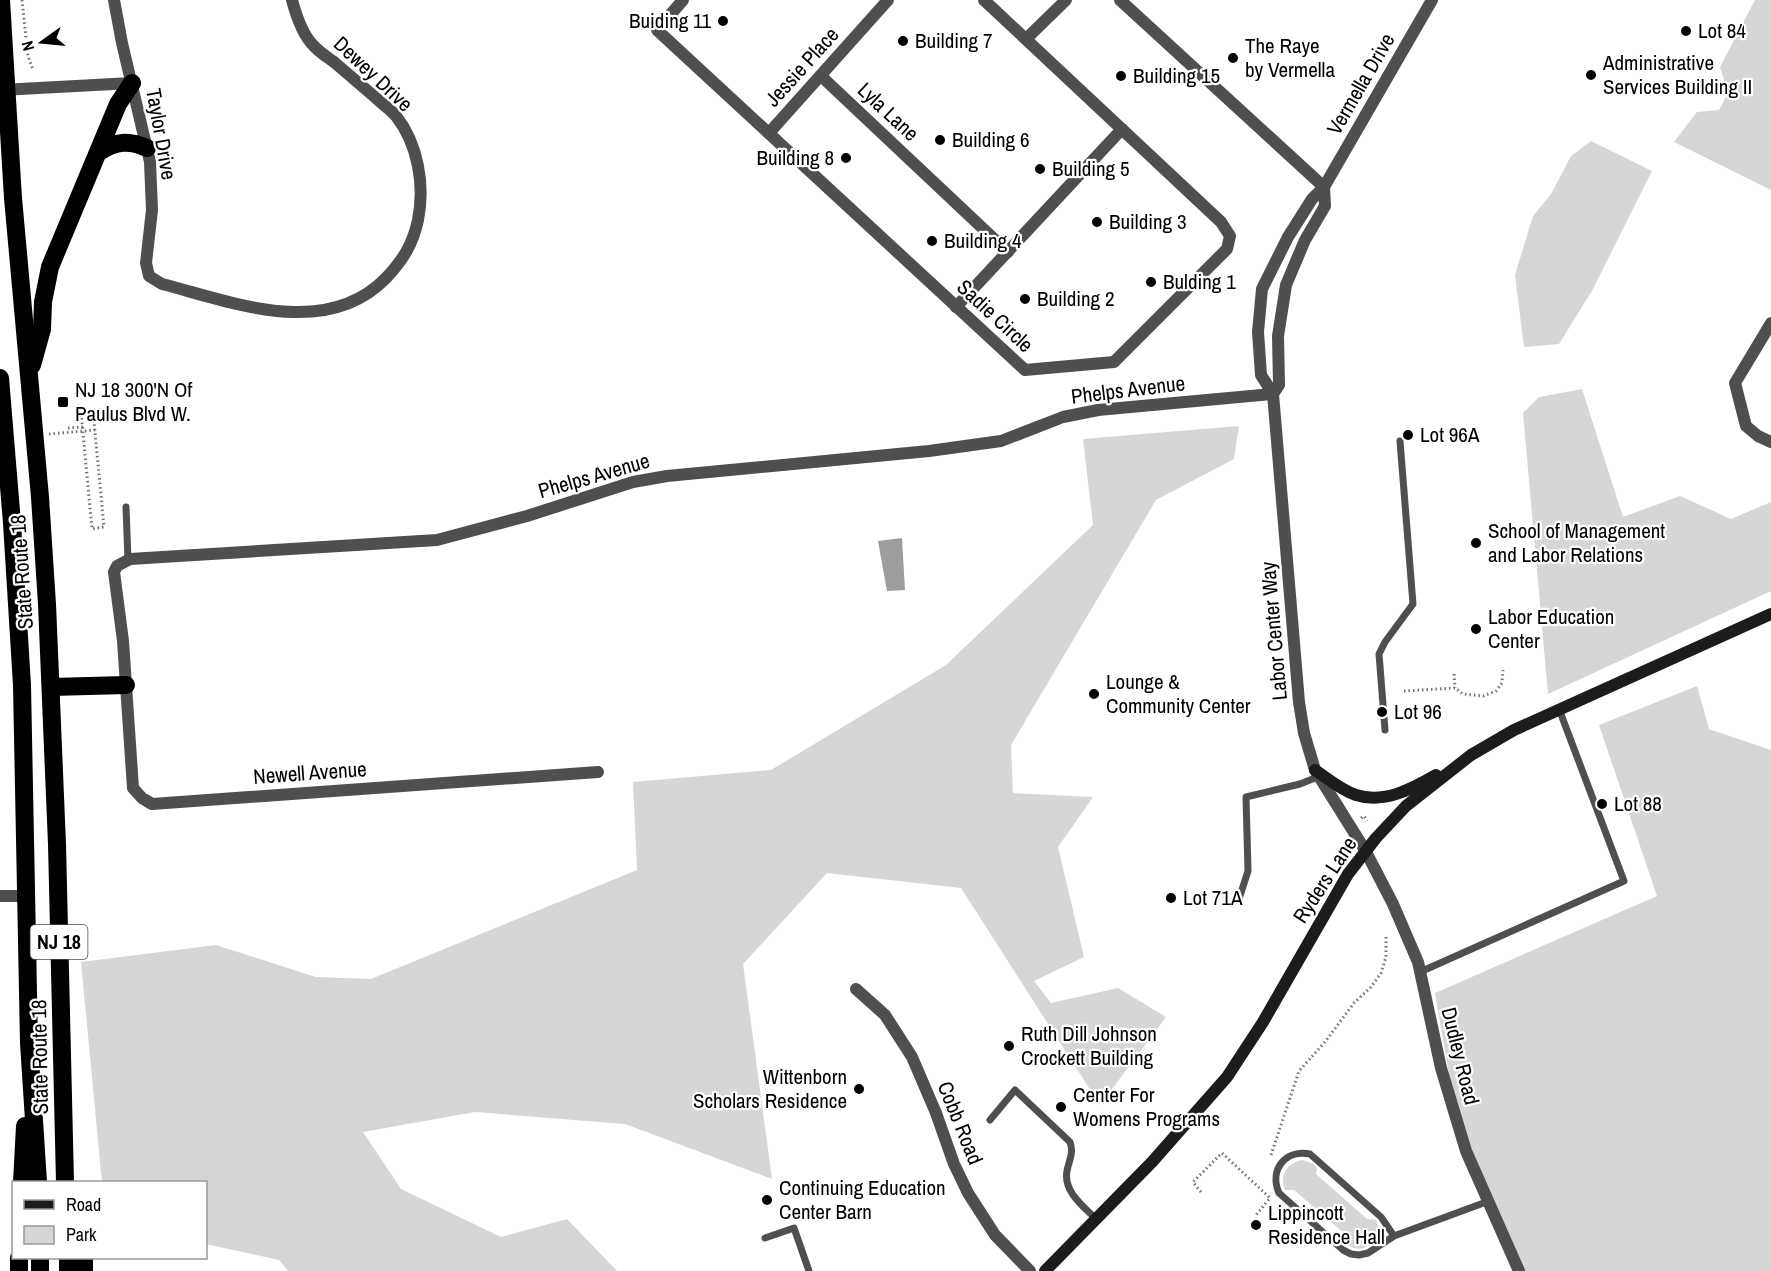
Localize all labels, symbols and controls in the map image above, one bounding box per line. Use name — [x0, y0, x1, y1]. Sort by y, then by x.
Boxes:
place label: Buiding 11 — [629, 6, 711, 35]
north arrow — [12, 12, 72, 72]
marker: Buiding 11 — [716, 14, 730, 28]
place label: Lot 84 — [1698, 16, 1746, 45]
street label: Jessie Place — [758, 21, 845, 113]
marker: Lot 84 — [1679, 24, 1693, 38]
place label: Building 7 — [915, 26, 993, 55]
street label: Vermella Drive — [1320, 28, 1401, 140]
street label: Dewey Drive — [327, 29, 419, 118]
place label: The Raye by Vermella — [1245, 31, 1335, 84]
marker: Building 7 — [896, 34, 910, 48]
text: N — [16, 38, 39, 53]
place label: Administrative Services Building II — [1602, 48, 1752, 101]
marker: The Raye by Vermella — [1226, 51, 1240, 65]
place label: Building 15 — [1133, 61, 1220, 90]
marker: Administrative Services Building II — [1584, 68, 1598, 82]
marker: Building 15 — [1114, 69, 1128, 83]
street label: Lyla Lane — [851, 76, 925, 147]
street label: Taylor Drive — [139, 86, 184, 182]
place label: Building 6 — [952, 125, 1030, 154]
marker: Building 6 — [933, 133, 947, 147]
place label: Building 8 — [756, 143, 834, 172]
marker: Building 8 — [839, 151, 853, 165]
place label: Building 5 — [1052, 154, 1130, 183]
marker: Building 5 — [1033, 162, 1047, 176]
place label: Building 3 — [1109, 207, 1187, 236]
marker: Building 3 — [1090, 215, 1104, 229]
place label: Building 4 — [944, 226, 1022, 255]
marker: Building 4 — [925, 234, 939, 248]
place label: Bulding 1 — [1163, 267, 1236, 296]
street label: Sadie Circle — [951, 273, 1040, 359]
marker: Bulding 1 — [1144, 275, 1158, 289]
place label: Building 2 — [1037, 284, 1115, 313]
marker: Building 2 — [1018, 292, 1032, 306]
street label: Phelps Avenue — [1069, 368, 1187, 411]
place label: NJ 18 300'N Of Paulus Blvd W. — [75, 375, 192, 428]
marker: NJ 18 300'N Of Paulus Blvd W. — [56, 395, 70, 409]
place label: Lot 96A — [1420, 420, 1480, 449]
marker: Lot 96A — [1401, 428, 1415, 442]
street label: Phelps Avenue — [535, 446, 653, 505]
street label: State Route 18 — [3, 514, 40, 630]
place label: School of Management and Labor Relations — [1488, 516, 1665, 569]
marker: School of Management and Labor Relations — [1469, 536, 1483, 550]
street label: Labor Center Way — [1253, 560, 1294, 702]
place label: Labor Education Center — [1488, 602, 1614, 655]
marker: Labor Education Center — [1469, 622, 1483, 636]
place label: Lounge & Community Center — [1106, 667, 1251, 720]
marker: Lounge & Community Center — [1087, 687, 1101, 701]
place label: Lot 96 — [1394, 697, 1442, 726]
marker: Lot 96 — [1375, 705, 1389, 719]
street label: Newell Avenue — [252, 754, 368, 791]
place label: Lot 88 — [1614, 789, 1662, 818]
marker: Lot 88 — [1595, 797, 1609, 811]
street label: Ryders Lane — [1286, 831, 1363, 929]
place label: Lot 71A — [1183, 883, 1243, 912]
marker: Lot 71A — [1164, 891, 1178, 905]
road number: NJ 18 — [31, 925, 88, 959]
street label: State Route 18 — [24, 999, 55, 1115]
street label: Dudley Road — [1434, 1004, 1487, 1108]
place label: Ruth Dill Johnson Crockett Building — [1021, 1019, 1157, 1072]
marker: Ruth Dill Johnson Crockett Building — [1002, 1039, 1016, 1053]
place label: Wittenborn Scholars Residence — [693, 1062, 847, 1115]
street label: Cobb Road — [931, 1077, 990, 1169]
place label: Center For Womens Programs — [1073, 1080, 1220, 1133]
marker: Wittenborn Scholars Residence — [852, 1082, 866, 1096]
marker: Center For Womens Programs — [1054, 1100, 1068, 1114]
place label: Continuing Education Center Barn — [779, 1173, 946, 1226]
legend — [12, 1181, 207, 1259]
text: Road — [66, 1192, 101, 1217]
marker: Continuing Education Center Barn — [760, 1193, 774, 1207]
place label: Lippincott Residence Hall — [1268, 1198, 1385, 1251]
marker: Lippincott Residence Hall — [1249, 1218, 1263, 1232]
text: Park — [66, 1222, 97, 1247]

